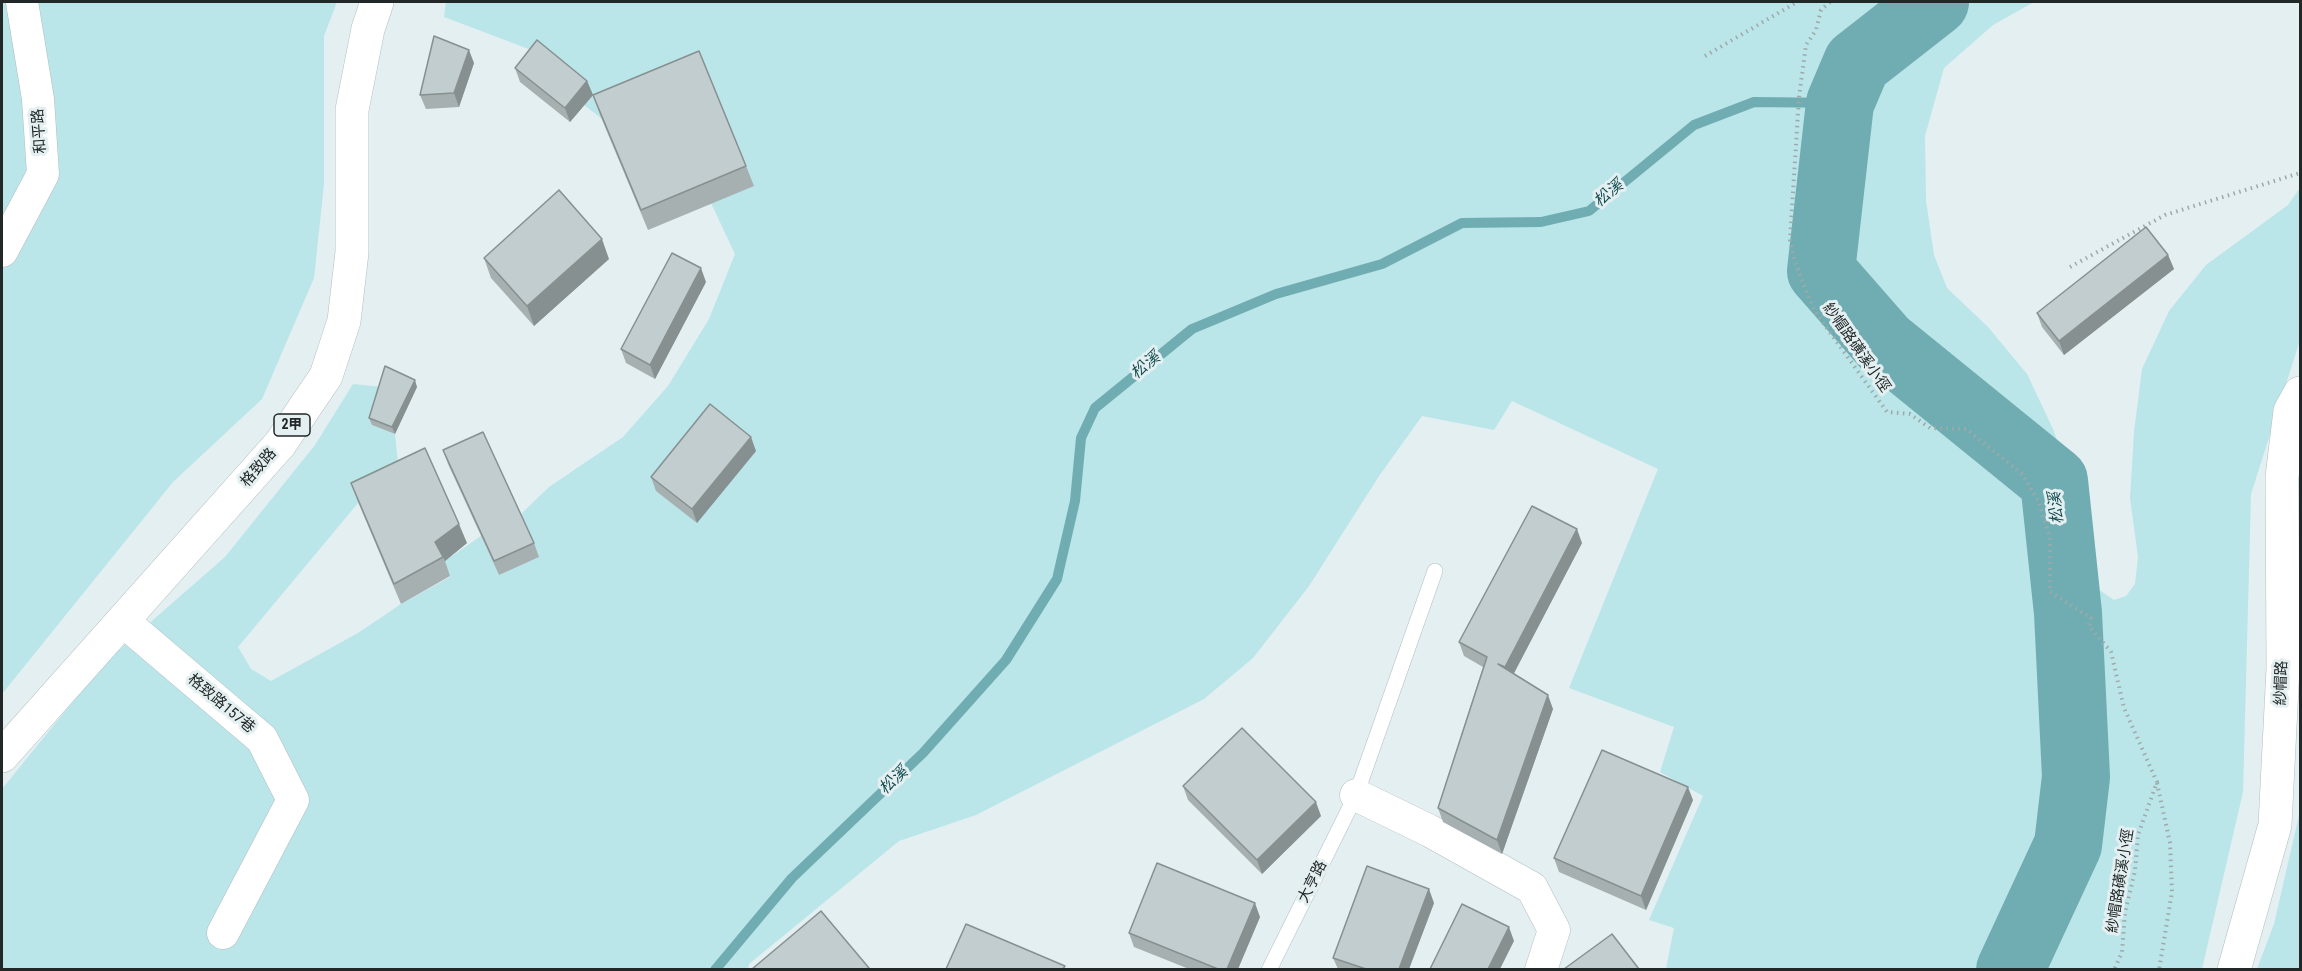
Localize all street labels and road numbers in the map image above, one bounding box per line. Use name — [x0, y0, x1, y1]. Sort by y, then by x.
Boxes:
street label: 和平路 — [29, 108, 51, 154]
street label: 紗帽路磺溪小徑 — [1819, 300, 1893, 396]
road number: 2甲 — [274, 414, 310, 436]
street label: 格致路 — [237, 445, 281, 491]
street label: 紗帽路 — [2272, 660, 2292, 706]
street label: 格致路157巷 — [184, 671, 258, 737]
street label: 紗帽路磺溪小徑 — [2104, 828, 2138, 934]
street label: 大亨路 — [1295, 858, 1331, 906]

